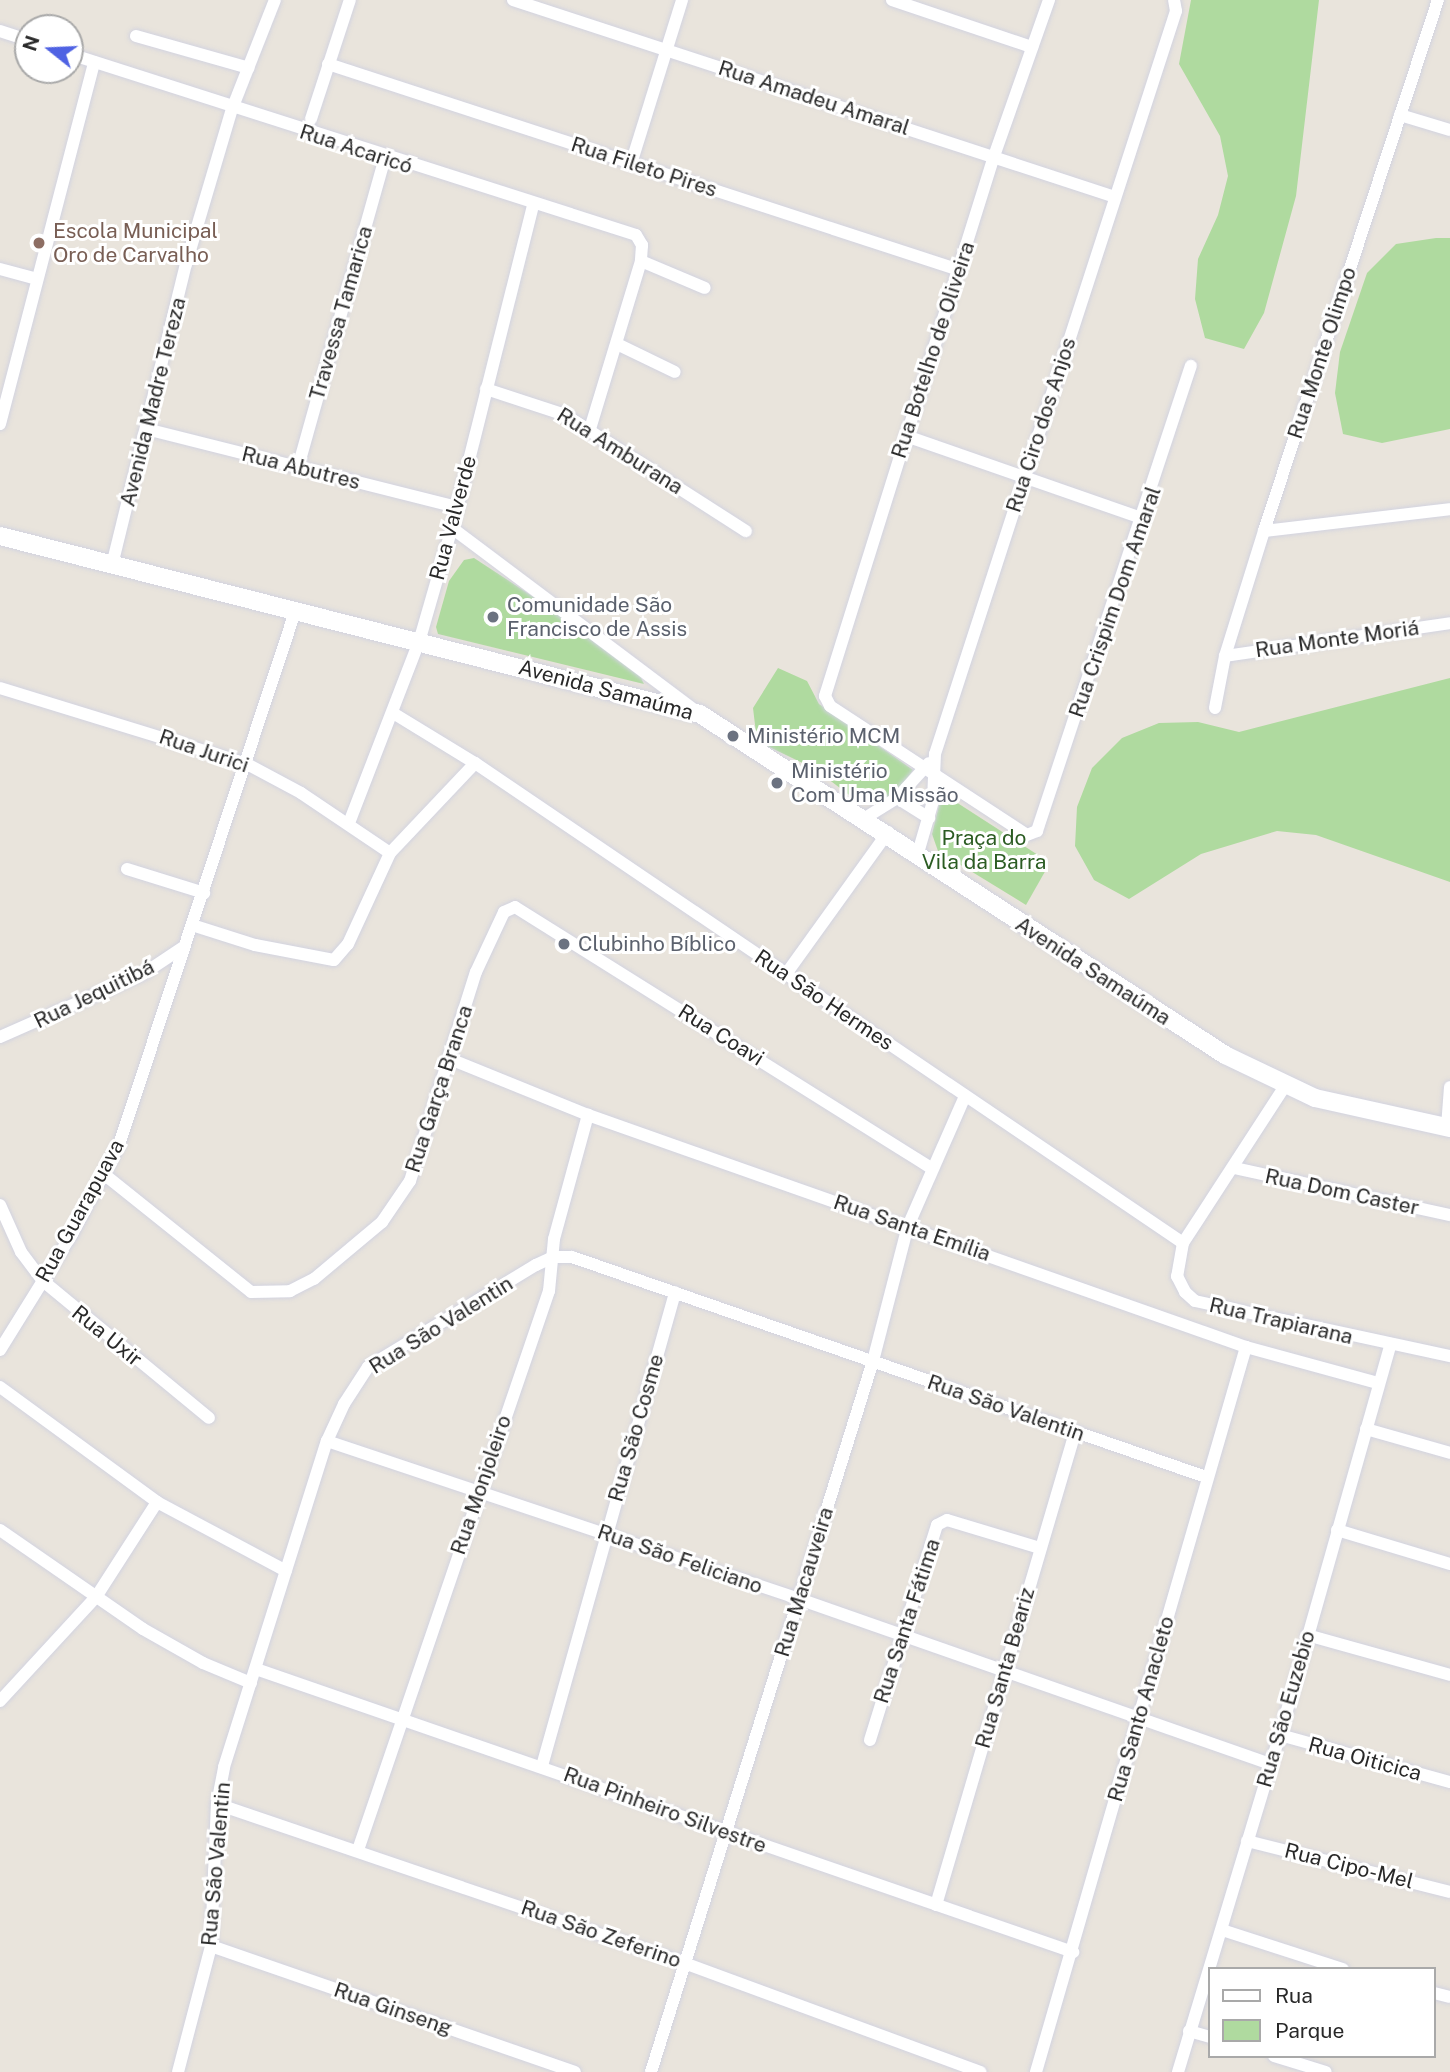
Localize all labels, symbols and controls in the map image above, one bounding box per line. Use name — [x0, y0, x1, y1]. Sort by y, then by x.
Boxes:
north arrow — [14, 14, 84, 84]
text: N — [18, 33, 44, 54]
street label: Rua Amadeu Amaral — [715, 55, 913, 141]
street label: Rua Acaricó — [296, 119, 416, 179]
street label: Rua Fileto Pires — [568, 132, 720, 202]
place label: Escola Municipal Oro de Carvalho — [53, 218, 218, 268]
street label: Travessa Tamarica — [304, 223, 378, 403]
marker: Escola Municipal Oro de Carvalho — [31, 235, 47, 251]
street label: Rua Botelho de Oliveira — [886, 238, 980, 462]
street label: Rua Monte Olimpo — [1282, 264, 1362, 442]
street label: Avenida Madre Tereza — [115, 295, 191, 509]
street label: Rua Ciro dos Anjos — [1001, 334, 1081, 516]
street label: Rua Amburana — [552, 402, 688, 500]
street label: Rua Abutres — [239, 441, 363, 495]
street label: Rua Valverde — [424, 453, 482, 583]
street label: Rua Crispim Dom Amaral — [1064, 483, 1166, 721]
place label: Comunidade São Francisco de Assis — [507, 592, 688, 642]
marker: Comunidade São Francisco de Assis — [485, 609, 501, 625]
street label: Rua Monte Moriá — [1253, 615, 1421, 663]
street label: Avenida Samaúma — [516, 655, 696, 725]
place label: Ministério MCM — [747, 723, 900, 749]
street label: Rua Jurici — [156, 724, 252, 778]
marker: Ministério MCM — [725, 728, 741, 744]
place label: Ministério Com Uma Missão — [791, 758, 959, 808]
marker: Ministério Com Uma Missão — [769, 775, 785, 791]
park label: Praça do Vila da Barra — [921, 825, 1047, 875]
street label: Avenida Samaúma — [1011, 911, 1175, 1031]
place label: Clubinho Bíblico — [578, 931, 736, 957]
marker: Clubinho Bíblico — [556, 936, 572, 952]
street label: Rua São Hermes — [750, 944, 898, 1056]
street label: Rua Jequitibá — [30, 954, 158, 1034]
street label: Rua Coavi — [674, 999, 768, 1071]
street label: Rua Garça Branca — [400, 1002, 478, 1176]
street label: Rua Guarapuava — [30, 1135, 130, 1287]
street label: Rua Dom Caster — [1263, 1163, 1421, 1221]
street label: Rua Santa Emília — [830, 1189, 994, 1267]
street label: Rua São Valentin — [364, 1270, 518, 1380]
street label: Rua Trapiarana — [1207, 1292, 1355, 1350]
street label: Rua Uxir — [67, 1300, 147, 1372]
street label: Rua São Cosme — [603, 1351, 669, 1505]
street label: Rua São Valentin — [924, 1369, 1088, 1447]
street label: Rua Monjoleiro — [445, 1412, 517, 1558]
street label: Rua Macauveira — [769, 1504, 839, 1660]
street label: Rua São Feliciano — [594, 1519, 766, 1599]
street label: Rua Santa Fátima — [868, 1535, 946, 1707]
street label: Rua Santa Beariz — [970, 1585, 1040, 1751]
street label: Rua Santo Anacleto — [1102, 1613, 1180, 1805]
street label: Rua São Euzebio — [1252, 1628, 1320, 1790]
street label: Rua Oiticica — [1306, 1732, 1424, 1786]
street label: Rua Pinheiro Silvestre — [560, 1762, 770, 1858]
street label: Rua São Valentin — [196, 1781, 236, 1947]
street label: Rua Cipo-Mel — [1282, 1838, 1416, 1894]
street label: Rua São Zeferino — [518, 1895, 684, 1973]
legend — [1208, 1967, 1436, 2058]
street label: Rua Ginseng — [331, 1977, 455, 2041]
text: Rua — [1275, 1983, 1313, 2008]
text: Parque — [1275, 2018, 1344, 2043]

